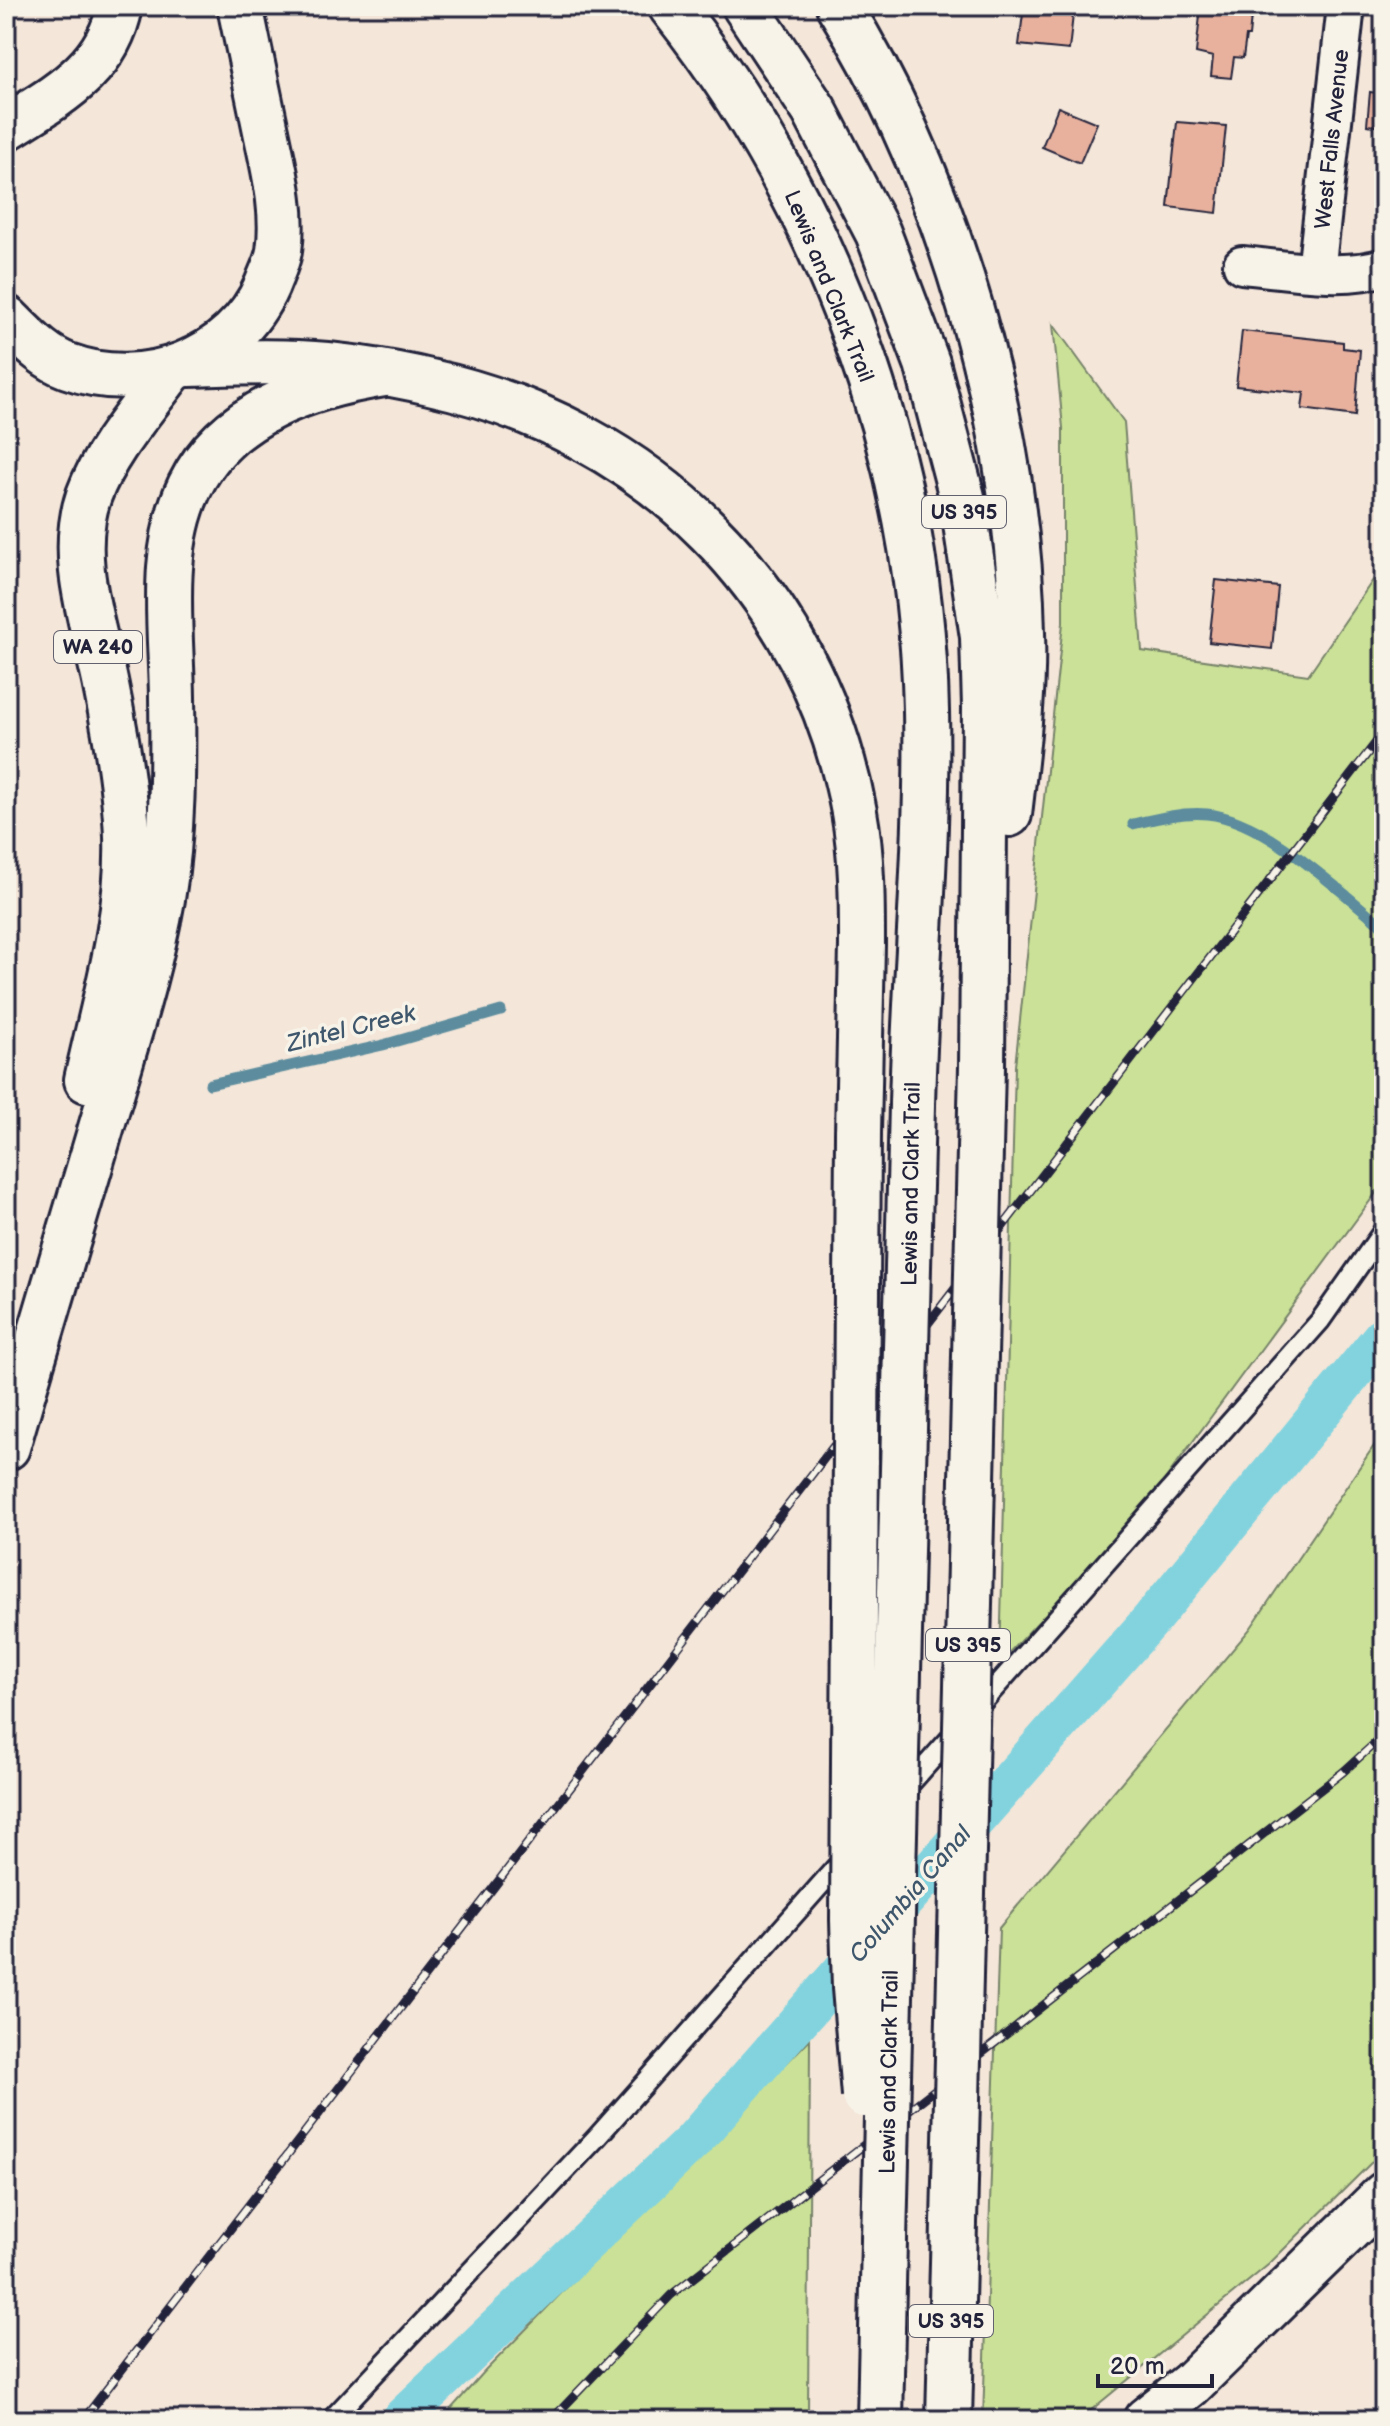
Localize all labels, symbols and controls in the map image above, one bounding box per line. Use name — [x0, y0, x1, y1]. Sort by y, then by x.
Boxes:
street label: West Falls Avenue — [1310, 48, 1355, 230]
street label: Lewis and Clark Trail — [778, 187, 879, 386]
road number: US 395 — [922, 496, 1006, 528]
road number: WA 240 — [54, 631, 142, 663]
water label: Zintel Creek — [283, 998, 420, 1059]
street label: Lewis and Clark Trail — [896, 1082, 927, 1286]
road number: US 395 — [926, 1629, 1010, 1661]
water label: Columbia Canal — [843, 1819, 979, 1969]
street label: Lewis and Clark Trail — [874, 1970, 905, 2174]
road number: US 395 — [909, 2305, 993, 2337]
scale bar — [1098, 2338, 1212, 2388]
text: 20 m — [1110, 2352, 1165, 2381]

